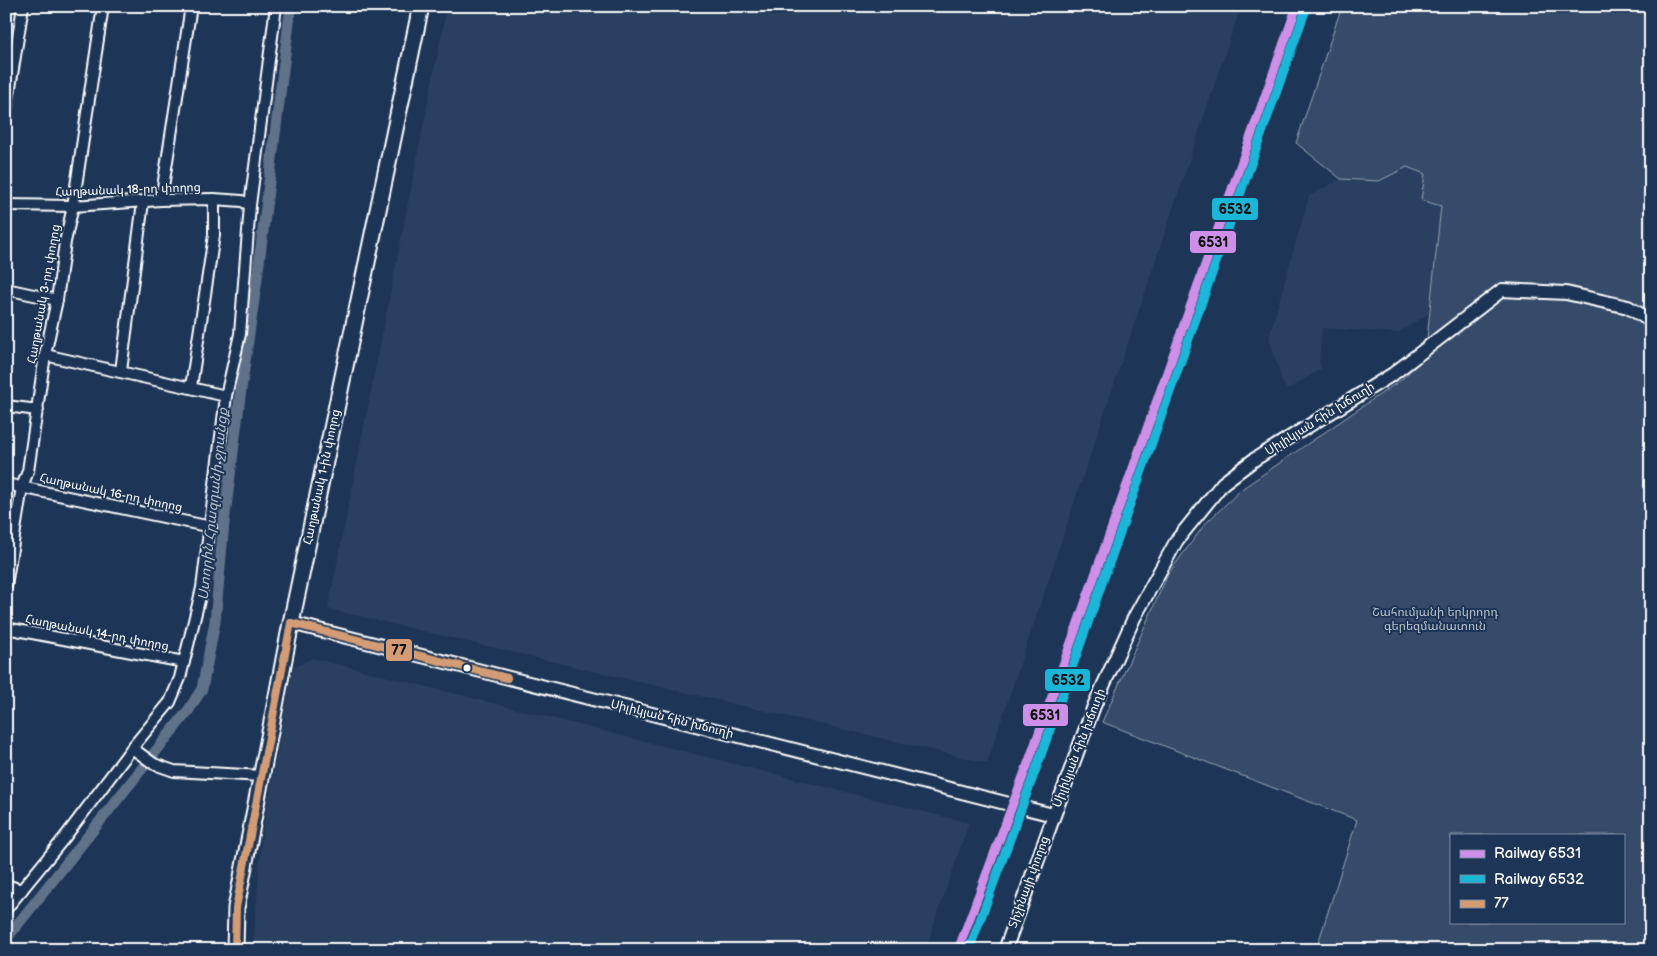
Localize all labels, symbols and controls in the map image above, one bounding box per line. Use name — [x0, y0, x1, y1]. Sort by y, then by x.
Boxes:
street label: Հաղթանակ 18-րդ փողոց — [55, 180, 201, 200]
line badge: 6532 — [1211, 197, 1259, 221]
text: 6532 — [1218, 201, 1252, 218]
street label: Հաղթանակ 3-րդ փողոց — [24, 223, 64, 365]
line badge: 6531 — [1189, 230, 1237, 254]
text: 6531 — [1198, 234, 1228, 251]
street label: Սիլիկյան հին խճուղի — [1263, 379, 1377, 459]
water label: Ստորին Հրազդանի ջրանցք — [194, 406, 232, 601]
street label: Հաղթանակ 1-ին փողոց — [300, 408, 344, 546]
street label: Հաղթանակ 16-րդ փողոց — [38, 470, 184, 516]
park label: Շահումյանի երկրորդ գերեզմանատուն — [1372, 605, 1498, 634]
street label: Հաղթանակ 14-րդ փողոց — [24, 612, 170, 654]
line badge: 77 — [385, 638, 413, 662]
text: 77 — [391, 642, 407, 659]
unlabelled marker — [462, 663, 472, 673]
line badge: 6532 — [1044, 668, 1091, 692]
text: 6532 — [1051, 672, 1085, 689]
street label: Սիլիկյան հին խճուղի — [1049, 686, 1109, 810]
street label: Սիլիկյան հին խճուղի — [609, 696, 735, 742]
line badge: 6531 — [1022, 703, 1069, 727]
text: 6531 — [1030, 707, 1060, 724]
street label: Տիչինայի փողոց — [1005, 834, 1053, 930]
legend — [1450, 834, 1624, 924]
text: Railway 6531 — [1494, 844, 1581, 863]
text: Railway 6532 — [1494, 870, 1584, 889]
text: 77 — [1494, 894, 1509, 913]

